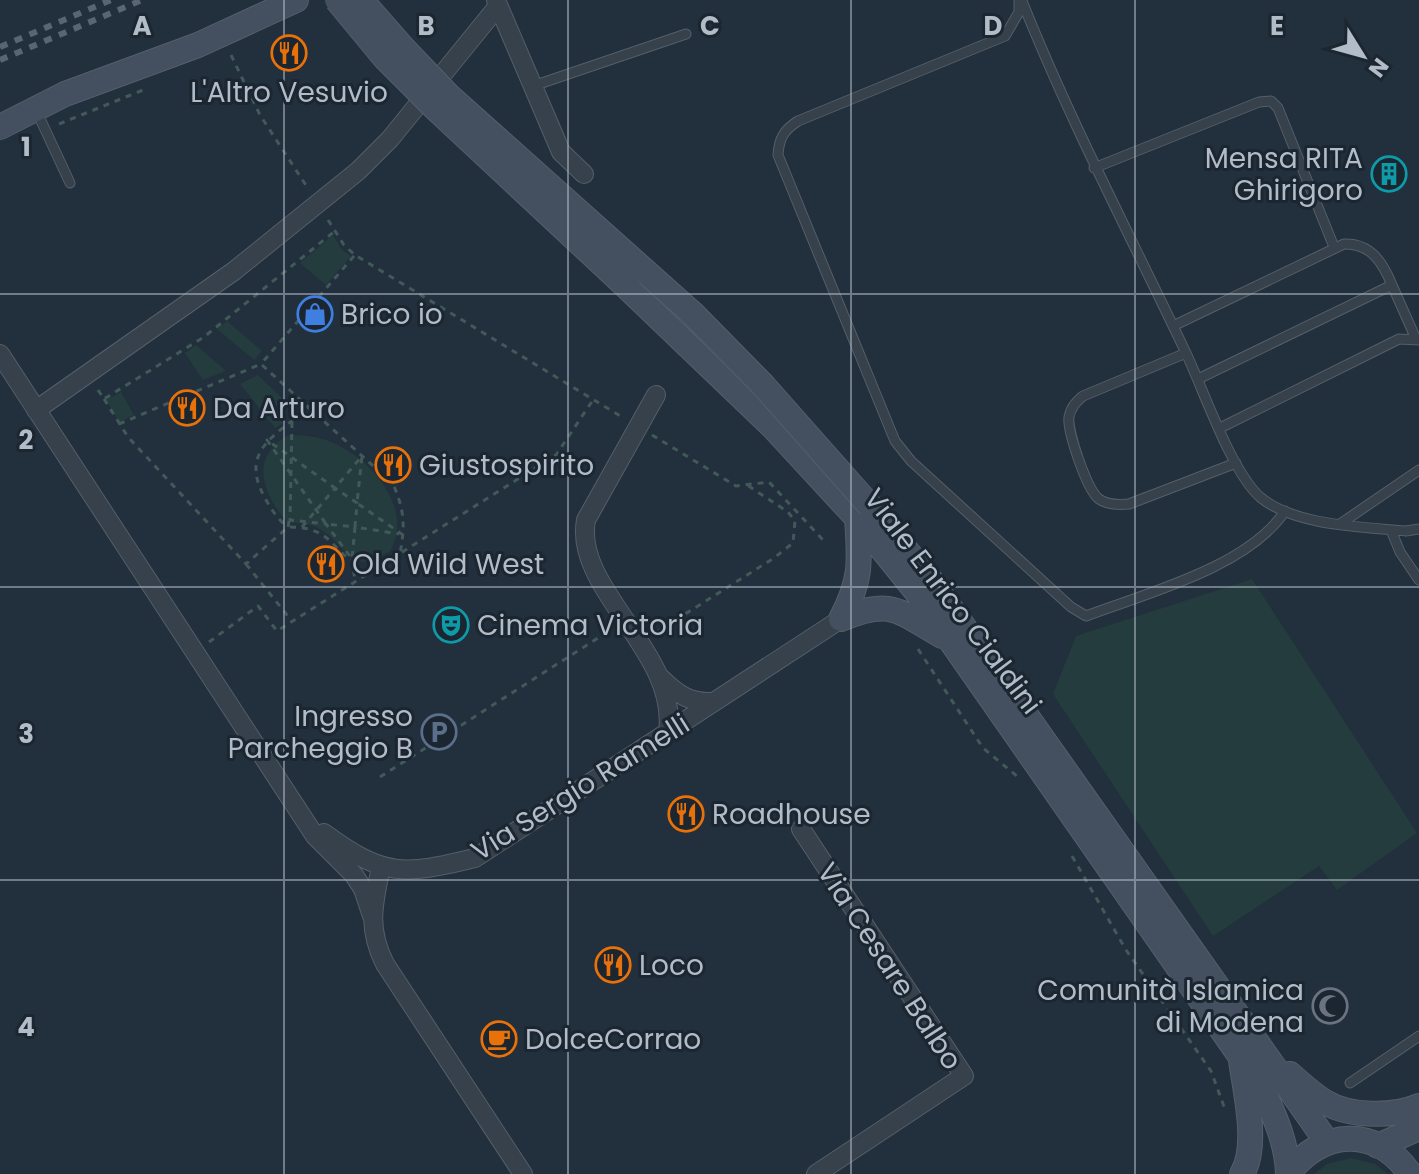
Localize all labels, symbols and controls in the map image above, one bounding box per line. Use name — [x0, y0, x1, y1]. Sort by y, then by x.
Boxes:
text: A — [132, 8, 152, 44]
text: B — [417, 8, 435, 44]
text: C — [700, 8, 720, 44]
text: D — [984, 8, 1003, 44]
text: E — [1270, 8, 1284, 44]
north arrow — [1323, 16, 1403, 96]
restaurant icon: L'Altro Vesuvio — [270, 34, 308, 72]
text: N — [1361, 52, 1396, 84]
place label: L'Altro Vesuvio — [190, 73, 388, 112]
text: 1 — [21, 129, 31, 165]
place label: Mensa RITA Ghirigoro — [1205, 139, 1363, 210]
building icon: Mensa RITA Ghirigoro — [1370, 155, 1408, 193]
shop icon: Brico io — [296, 295, 334, 333]
place label: Brico io — [341, 295, 443, 334]
restaurant icon: Da Arturo — [168, 389, 206, 427]
place label: Da Arturo — [213, 389, 345, 428]
text: 2 — [19, 422, 34, 458]
restaurant icon: Giustospirito — [374, 446, 412, 484]
place label: Giustospirito — [419, 446, 594, 485]
street label: Viale Enrico Cialdini — [855, 480, 1050, 722]
restaurant icon: Old Wild West — [307, 545, 345, 583]
place label: Old Wild West — [352, 545, 544, 584]
theatre icon: Cinema Victoria — [432, 606, 470, 644]
place label: Cinema Victoria — [477, 606, 703, 645]
place label: Ingresso Parcheggio B — [228, 697, 413, 768]
street label: Via Sergio Ramelli — [464, 705, 697, 870]
parking icon: Ingresso Parcheggio B — [420, 713, 458, 751]
text: 3 — [18, 716, 34, 752]
restaurant icon: Roadhouse — [667, 795, 705, 833]
place label: Roadhouse — [712, 795, 871, 834]
street label: Via Cesare Balbo — [808, 855, 971, 1077]
restaurant icon: Loco — [594, 946, 632, 984]
place label: Loco — [639, 946, 704, 985]
place label: Comunità Islamica di Modena — [1037, 971, 1304, 1042]
mosque icon: Comunità Islamica di Modena — [1311, 987, 1349, 1025]
text: 4 — [17, 1009, 35, 1045]
cafe icon: DolceCorrao — [480, 1020, 518, 1058]
place label: DolceCorrao — [525, 1020, 701, 1059]

